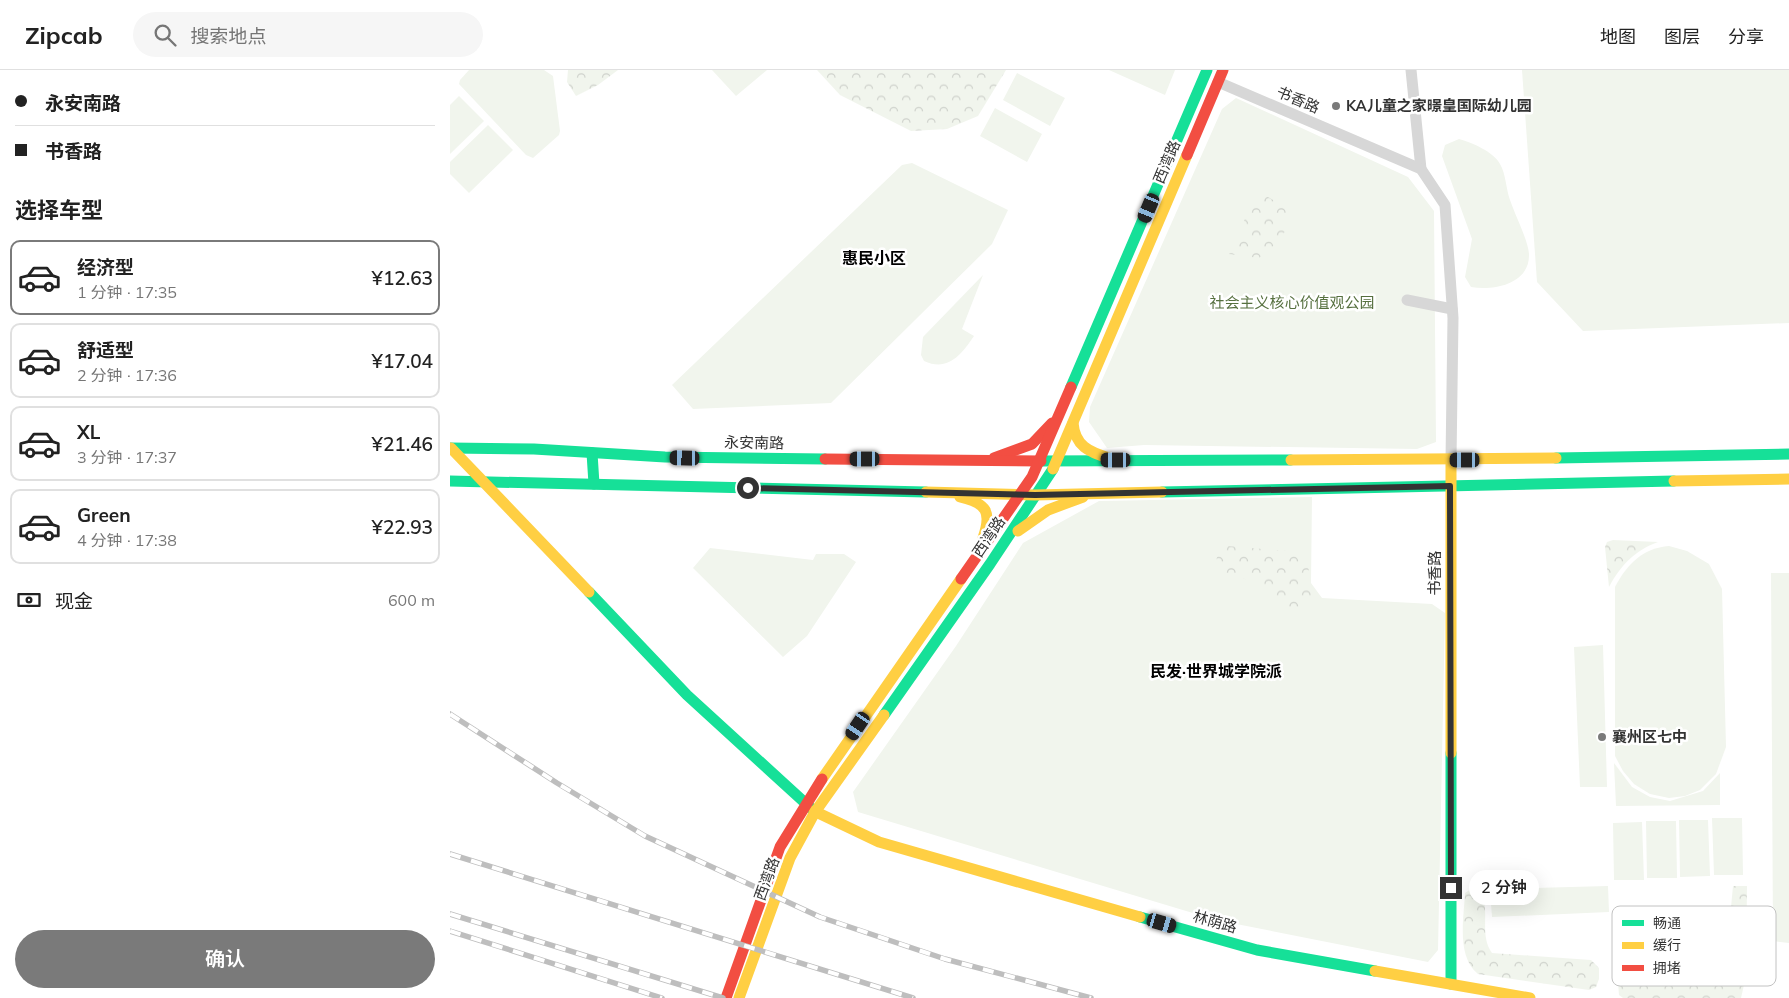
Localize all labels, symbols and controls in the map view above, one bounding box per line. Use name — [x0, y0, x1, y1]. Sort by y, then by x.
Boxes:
search box — [133, 12, 483, 57]
text: Zipcab — [25, 20, 103, 50]
icon: search — [151, 21, 179, 49]
text: 搜索地点 — [191, 24, 267, 48]
text: 地图 — [1600, 25, 1636, 48]
text: 图层 — [1664, 25, 1700, 48]
text: 分享 — [1728, 25, 1764, 48]
street label: 书香路 — [1274, 82, 1323, 117]
text: 永安南路 — [45, 91, 121, 115]
place label: KA儿童之家暻皇国际幼儿园 — [1346, 96, 1532, 115]
marker: KA儿童之家暻皇国际幼儿园 — [1330, 100, 1342, 112]
street label: 西湾路 — [1149, 137, 1184, 186]
text: 书香路 — [45, 139, 102, 163]
car — [1136, 191, 1161, 225]
text: 选择车型 — [15, 196, 103, 224]
district label: 惠民小区 — [842, 248, 906, 268]
icon: car — [17, 255, 62, 300]
text: 经济型 — [77, 255, 134, 279]
text: ¥12.63 — [371, 266, 433, 290]
text: 1 分钟 · 17:35 — [77, 282, 177, 302]
park label: 社会主义核心价值观公园 — [1209, 293, 1375, 312]
icon: car — [17, 338, 62, 383]
text: 舒适型 — [77, 338, 134, 362]
text: ¥17.04 — [371, 349, 433, 373]
text: 2 分钟 · 17:36 — [77, 365, 177, 385]
text: XL — [77, 420, 100, 444]
icon: car — [17, 421, 62, 466]
text: ¥21.46 — [371, 432, 433, 456]
street label: 永安南路 — [724, 432, 784, 453]
text: 3 分钟 · 17:37 — [77, 447, 177, 467]
car — [669, 450, 700, 466]
car — [850, 452, 880, 467]
car — [1101, 453, 1131, 468]
car — [1450, 453, 1480, 468]
route start — [737, 477, 759, 499]
text: Green — [77, 503, 131, 527]
icon: car — [17, 504, 62, 549]
street label: 西湾路 — [968, 513, 1009, 561]
text: ¥22.93 — [371, 515, 433, 539]
text: 4 分钟 · 17:38 — [77, 530, 177, 550]
street label: 书香路 — [1425, 550, 1444, 596]
icon: cash — [15, 586, 43, 614]
text: 现金 — [55, 589, 93, 613]
text: 600 m — [388, 590, 435, 610]
district label: 民发·世界城学院派 — [1150, 661, 1282, 681]
car — [843, 709, 872, 743]
place label: 襄州区七中 — [1612, 727, 1687, 746]
marker: 襄州区七中 — [1596, 731, 1608, 743]
street label: 西湾路 — [750, 854, 783, 903]
callout: 2 分钟 — [1468, 870, 1538, 906]
route end — [1440, 877, 1462, 899]
text: 2 分钟 — [1481, 877, 1527, 897]
street label: 林荫路 — [1191, 906, 1239, 937]
legend — [1612, 906, 1776, 986]
car — [1145, 912, 1178, 934]
text: 畅通 — [1653, 914, 1681, 932]
button: 确认 — [15, 930, 435, 988]
text: 缓行 — [1653, 936, 1681, 954]
text: 拥堵 — [1653, 959, 1681, 977]

